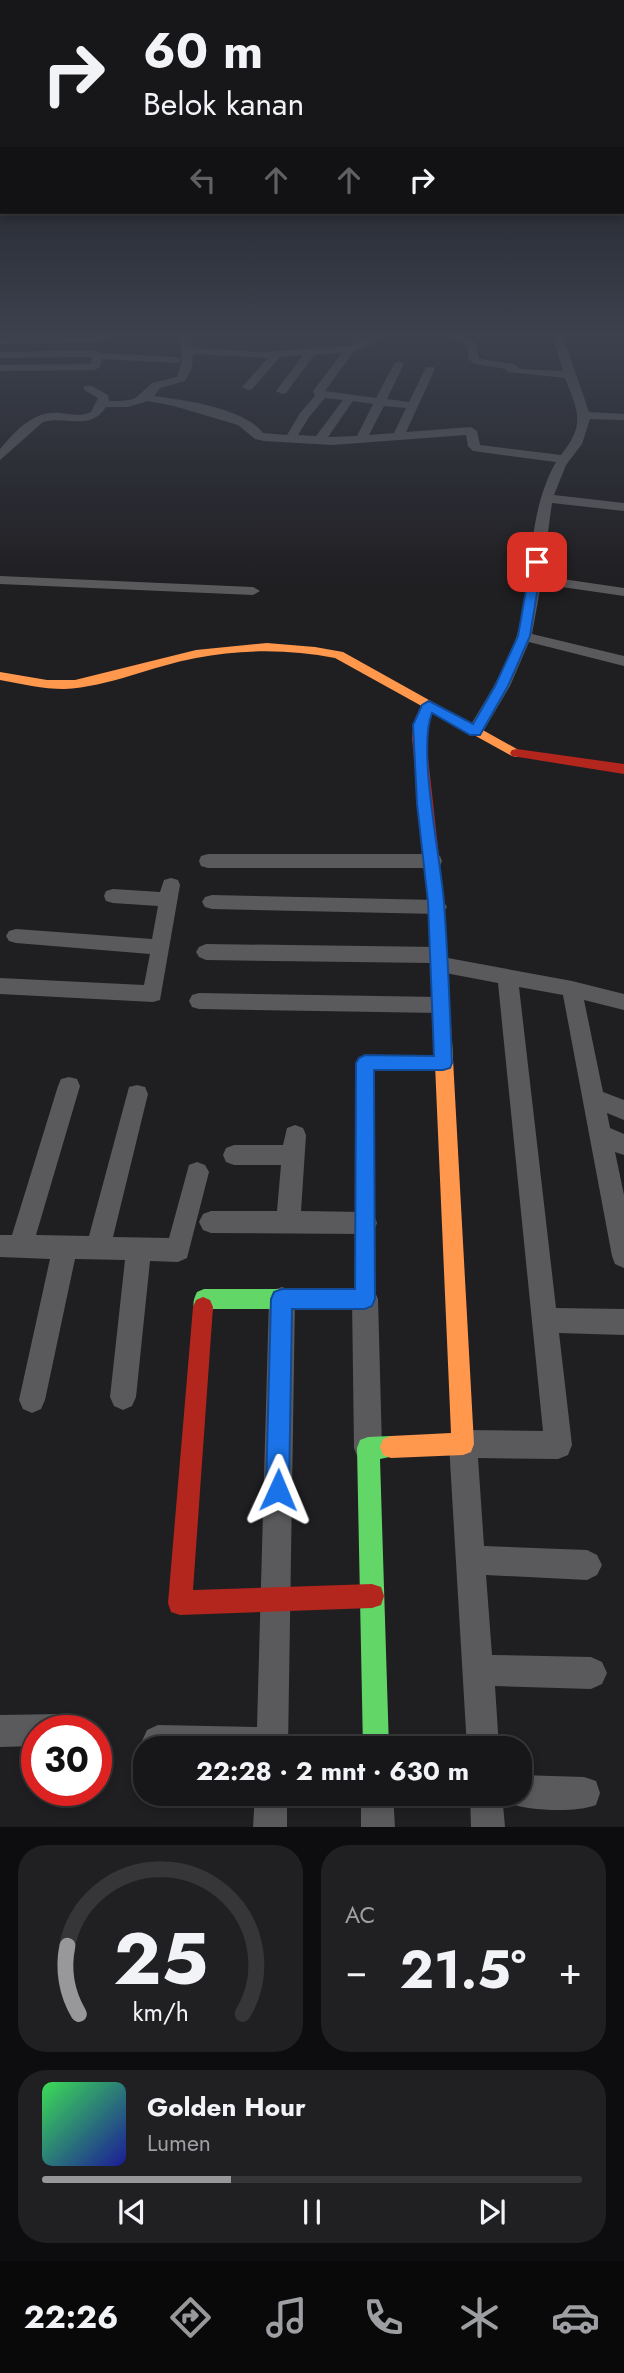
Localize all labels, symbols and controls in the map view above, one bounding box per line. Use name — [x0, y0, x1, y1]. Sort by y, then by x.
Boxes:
text: 60 m — [143, 16, 263, 86]
icon: right — [28, 28, 119, 119]
text: Belok kanan — [143, 81, 304, 127]
icon: left — [184, 161, 222, 199]
icon: ahead — [257, 161, 295, 199]
icon: ahead — [330, 161, 368, 199]
icon: right — [403, 161, 441, 199]
pin — [507, 532, 567, 592]
icon: arrive — [518, 543, 556, 581]
position arrow — [241, 1453, 315, 1527]
speed limit sign: 30 — [21, 1715, 112, 1806]
text: 22:28 · 2 mnt · 630 m — [196, 1752, 469, 1790]
text: AC — [345, 1898, 375, 1932]
text: 25 — [113, 1907, 208, 2012]
text: 21.5° — [400, 1932, 526, 2008]
text: − — [345, 1943, 367, 1998]
text: + — [559, 1943, 582, 1998]
text: km/h — [132, 1994, 189, 2030]
text: Golden Hour — [147, 2088, 306, 2126]
text: Lumen — [147, 2126, 211, 2160]
icon: previous — [113, 2193, 151, 2231]
icon: pause — [293, 2193, 331, 2231]
icon: next — [473, 2193, 511, 2231]
icon: directions — [166, 2293, 215, 2342]
icon: music — [262, 2293, 311, 2342]
icon: phone — [359, 2293, 408, 2342]
icon: climate — [455, 2293, 504, 2342]
icon: car — [551, 2293, 600, 2342]
text: 22:26 — [24, 2294, 118, 2340]

